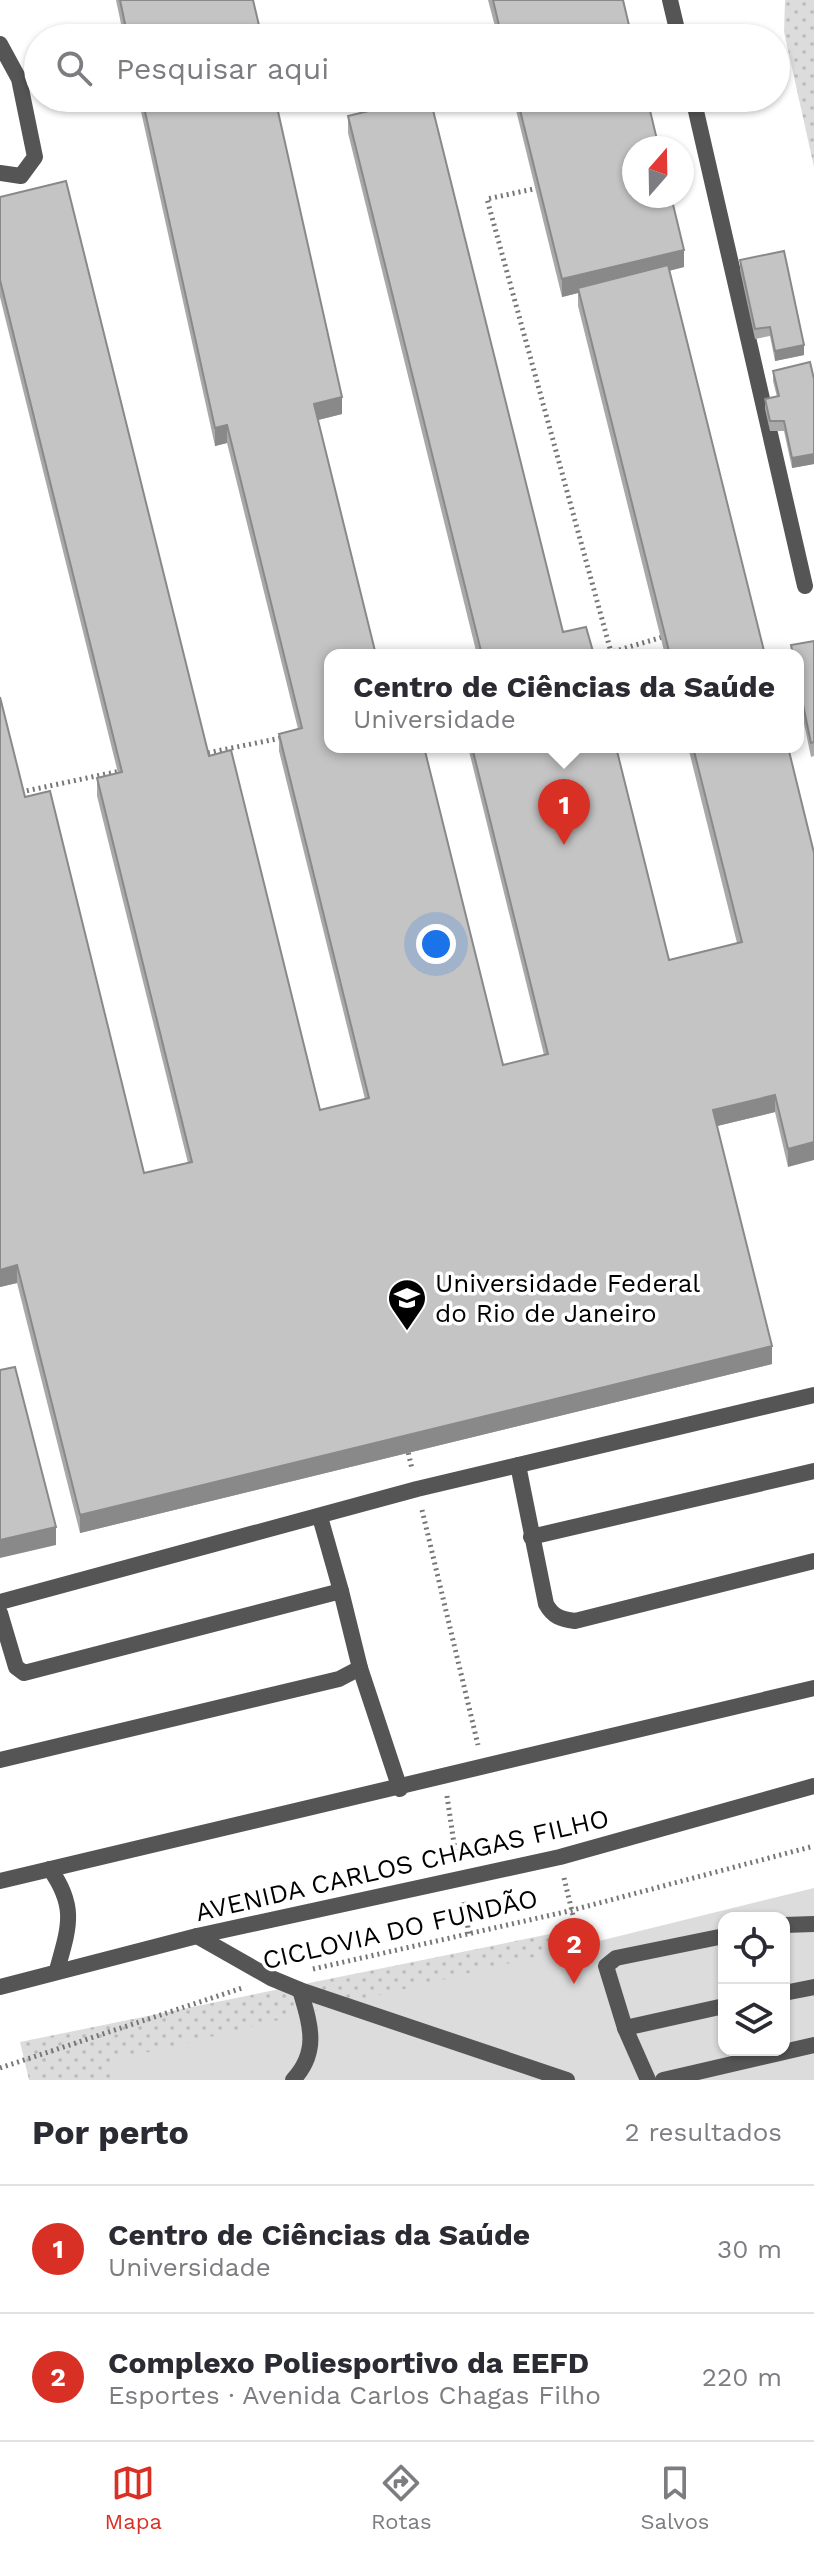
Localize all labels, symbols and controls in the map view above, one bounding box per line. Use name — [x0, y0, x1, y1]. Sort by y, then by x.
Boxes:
search box — [24, 24, 790, 112]
icon: search — [52, 46, 96, 90]
text: Pesquisar aqui — [116, 51, 329, 86]
north arrow — [622, 136, 694, 208]
popup — [324, 649, 804, 753]
text: Centro de Ciências da Saúde — [353, 669, 775, 704]
text: Universidade — [353, 704, 516, 734]
pin: 1 — [538, 779, 590, 845]
your location — [416, 924, 456, 964]
place label: Universidade Federal do Rio de Janeiro — [435, 1268, 700, 1328]
school or university icon: Universidade Federal do Rio de Janeiro — [386, 1277, 428, 1332]
street label: AVENIDA CARLOS CHAGAS FILHO — [192, 1803, 612, 1927]
street label: CICLOVIA DO FUNDÃO — [259, 1883, 541, 1975]
map controls — [718, 1912, 790, 2056]
button: locate — [718, 1912, 790, 1984]
pin: 2 — [548, 1918, 600, 1984]
button: layers — [718, 1984, 790, 2056]
text: Por perto — [32, 2112, 189, 2152]
text: 2 resultados — [624, 2117, 782, 2147]
text: Centro de Ciências da Saúde — [108, 2217, 530, 2252]
text: 1 — [52, 2234, 64, 2264]
text: 30 m — [717, 2234, 782, 2264]
text: Universidade — [108, 2252, 271, 2282]
text: Complexo Poliesportivo da EEFD — [108, 2345, 589, 2380]
text: 2 — [50, 2362, 66, 2392]
text: 220 m — [702, 2362, 782, 2392]
text: Esportes · Avenida Carlos Chagas Filho — [108, 2380, 601, 2410]
tab: Mapa — [105, 2461, 162, 2534]
tab: Rotas — [371, 2461, 432, 2534]
tab: Salvos — [641, 2461, 709, 2534]

